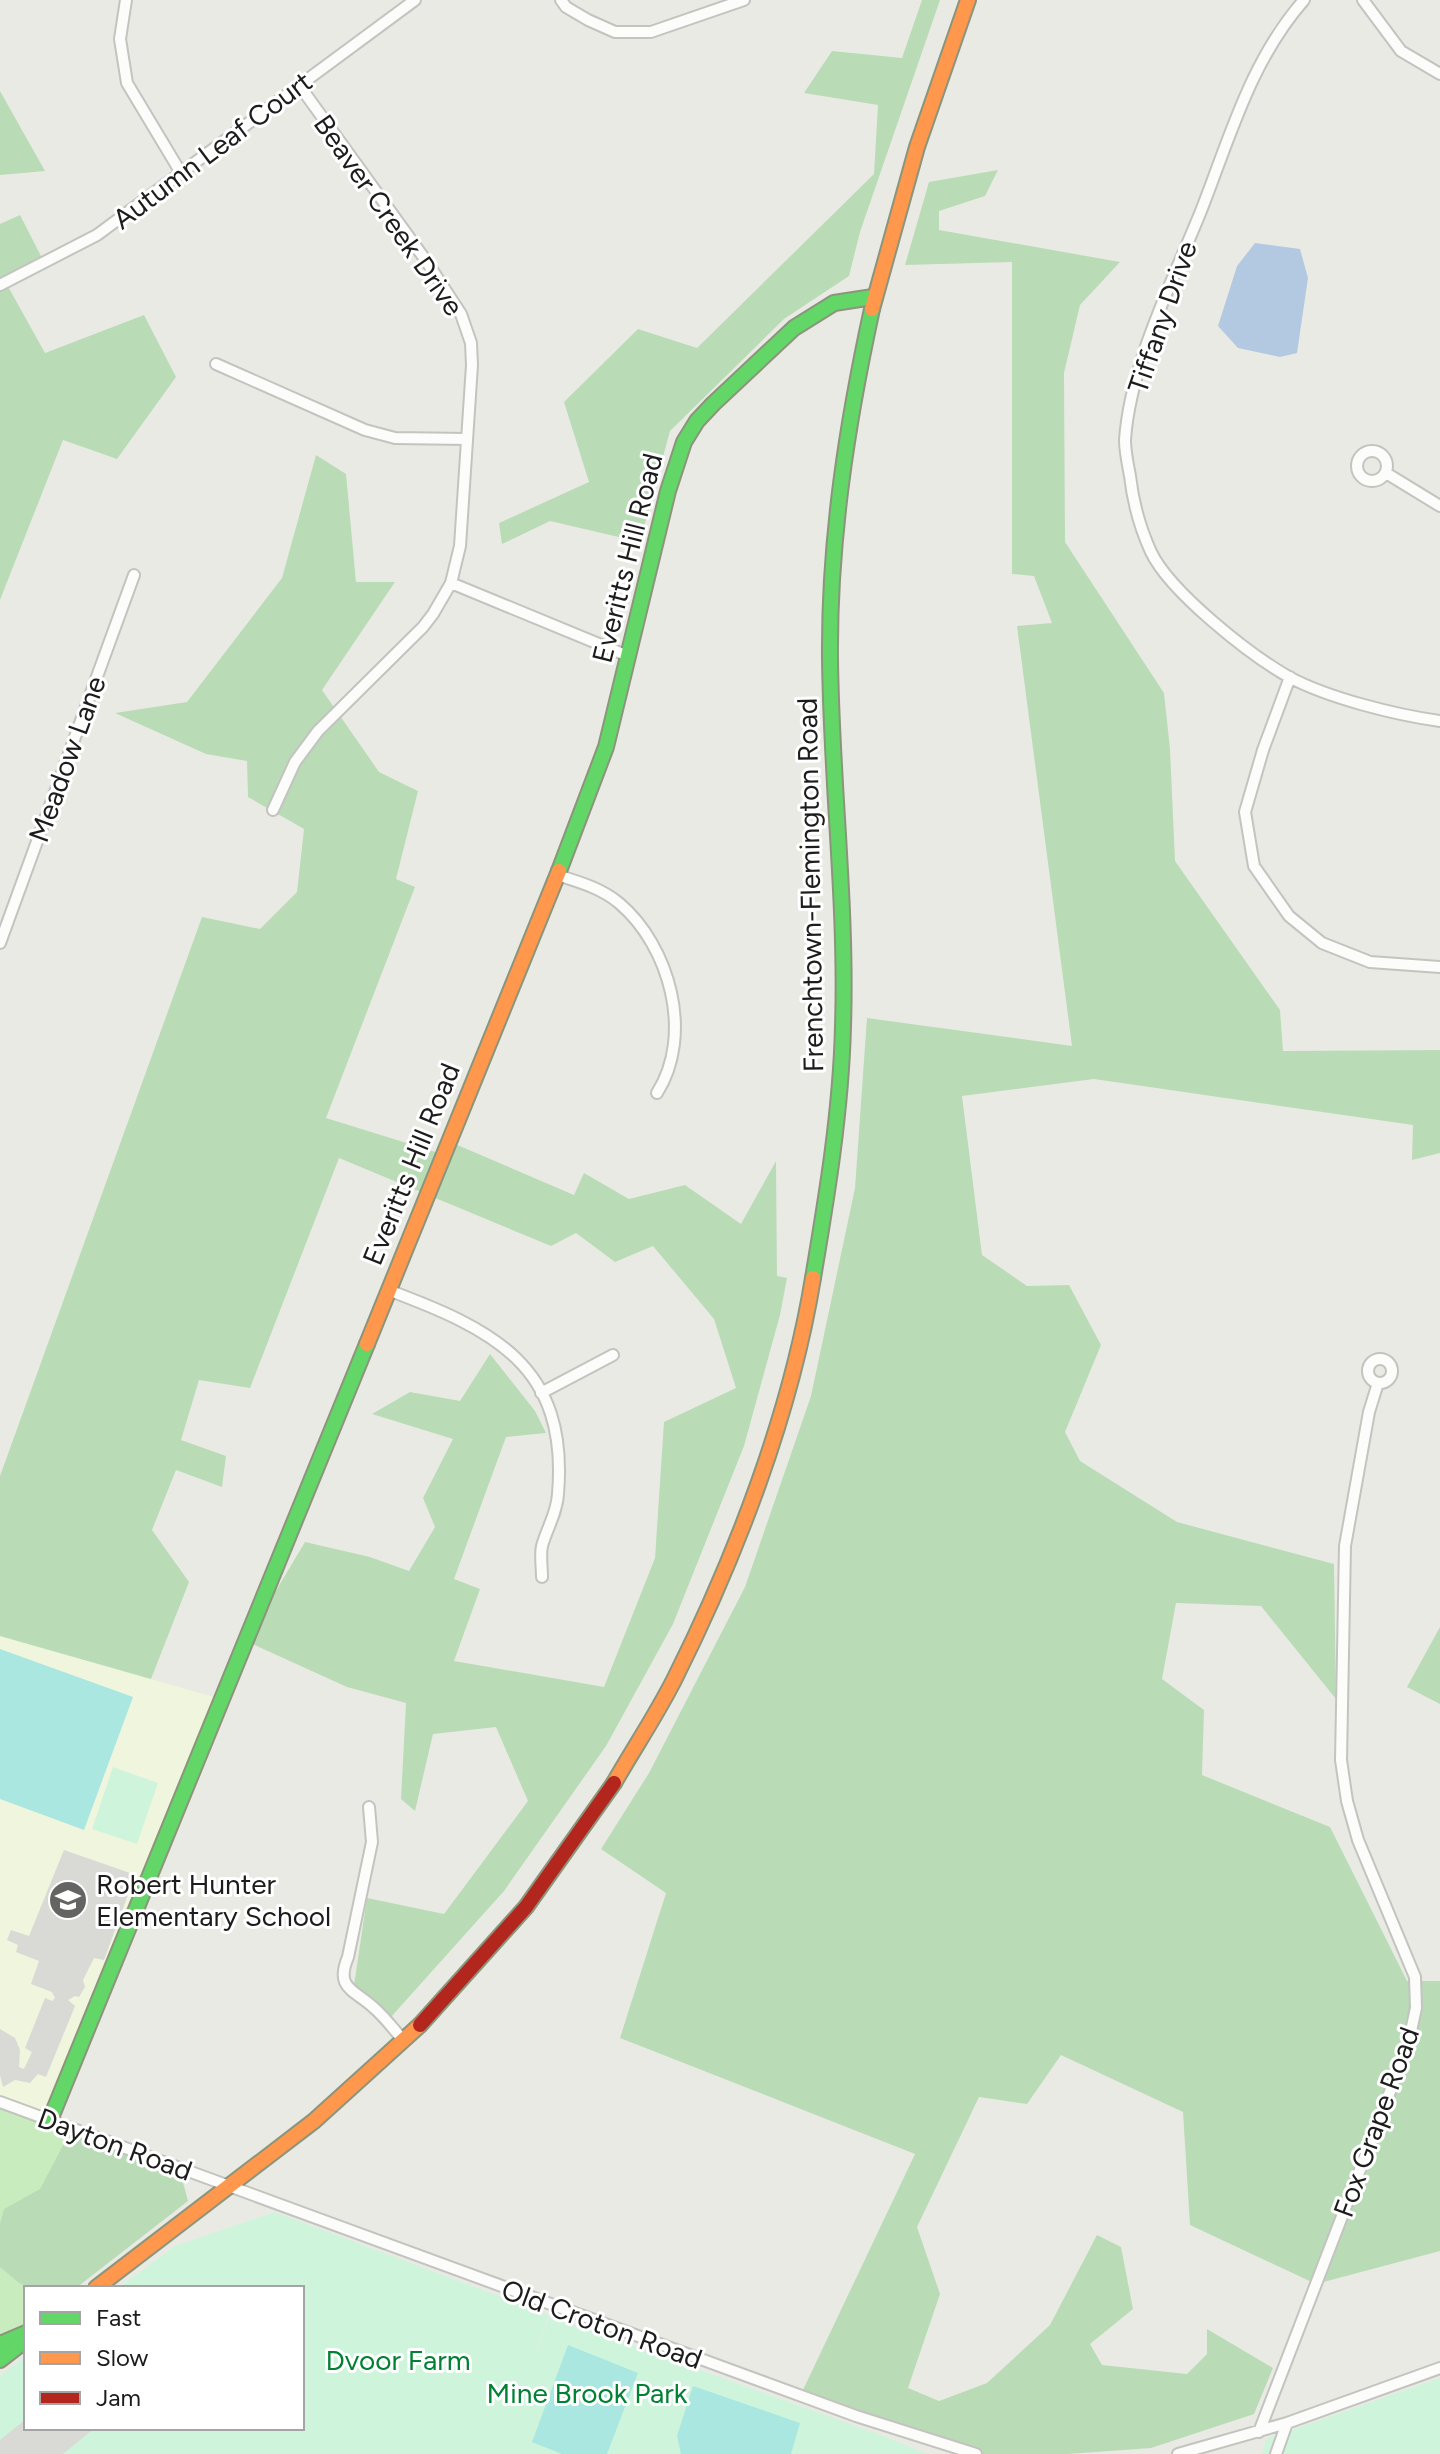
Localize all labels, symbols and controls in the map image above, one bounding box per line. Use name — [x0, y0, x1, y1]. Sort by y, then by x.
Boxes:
street label: Autumn Leaf Court — [106, 64, 318, 236]
street label: Beaver Creek Drive — [307, 108, 471, 322]
street label: Tiffany Drive — [1120, 236, 1204, 398]
street label: Everitts Hill Road — [585, 450, 669, 666]
street label: Meadow Lane — [21, 671, 113, 847]
street label: Frenchtown-Flemington Road — [790, 697, 830, 1073]
street label: Everitts Hill Road — [355, 1058, 467, 1270]
place label: Robert Hunter Elementary School — [96, 1867, 331, 1933]
school or university icon: Robert Hunter Elementary School — [47, 1879, 89, 1921]
street label: Fox Grape Road — [1326, 2022, 1426, 2222]
street label: Dayton Road — [33, 2100, 197, 2188]
street label: Old Croton Road — [497, 2272, 707, 2376]
legend — [24, 2286, 304, 2430]
text: Fast — [96, 2303, 141, 2332]
text: Slow — [96, 2343, 149, 2372]
park label: Dvoor Farm — [326, 2343, 470, 2377]
park label: Mine Brook Park — [487, 2376, 688, 2410]
text: Jam — [96, 2383, 141, 2412]

